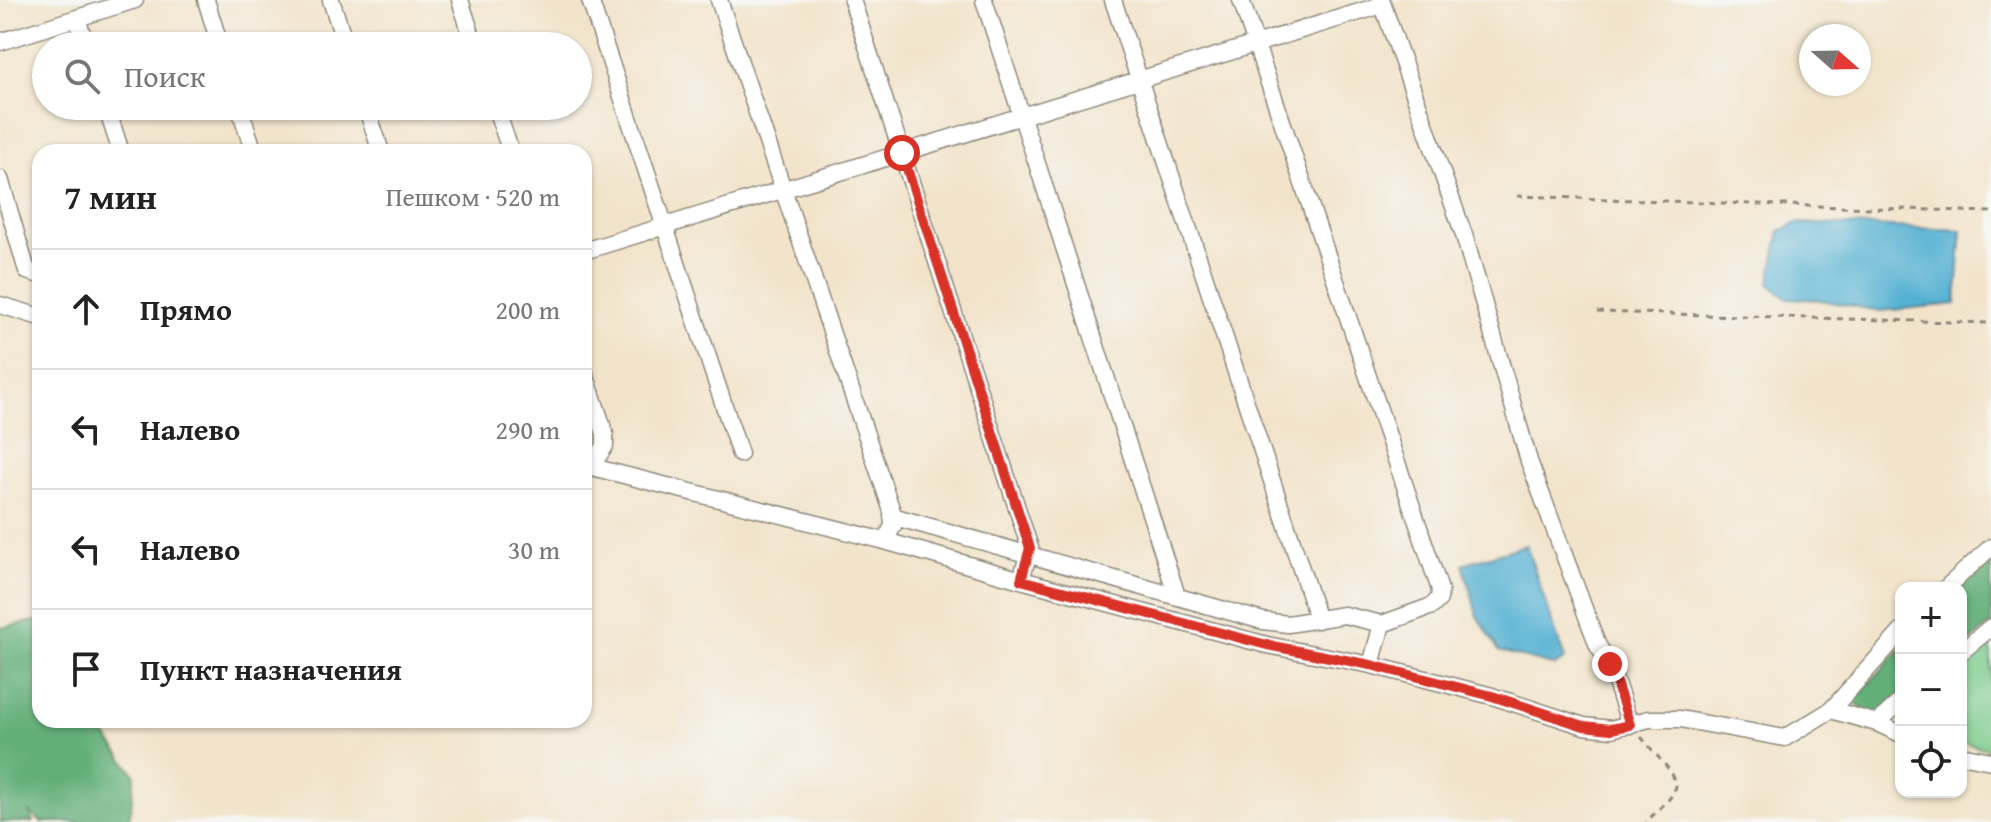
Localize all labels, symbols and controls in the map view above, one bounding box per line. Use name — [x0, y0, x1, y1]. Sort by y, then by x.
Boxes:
north arrow — [1799, 24, 1871, 96]
search box — [32, 32, 592, 120]
icon: search — [60, 54, 104, 98]
text: Поиск — [124, 54, 206, 98]
route start — [884, 135, 920, 171]
text: 7 мин — [64, 172, 157, 221]
text: Пешком · 520 m — [386, 177, 560, 216]
icon: ahead — [64, 287, 108, 331]
text: Прямо — [140, 287, 232, 331]
text: 200 m — [495, 290, 560, 329]
icon: left — [64, 407, 108, 451]
text: Налево — [140, 407, 240, 451]
text: 290 m — [495, 410, 560, 449]
icon: left — [64, 527, 108, 571]
text: Налево — [140, 527, 240, 571]
text: 30 m — [508, 530, 560, 569]
map controls — [1895, 582, 1967, 798]
button: + — [1895, 582, 1967, 654]
route end — [1592, 646, 1628, 682]
icon: arrive — [64, 647, 108, 691]
text: Пункт назначения — [140, 647, 402, 691]
button: − — [1895, 654, 1967, 726]
button: locate — [1895, 726, 1967, 798]

